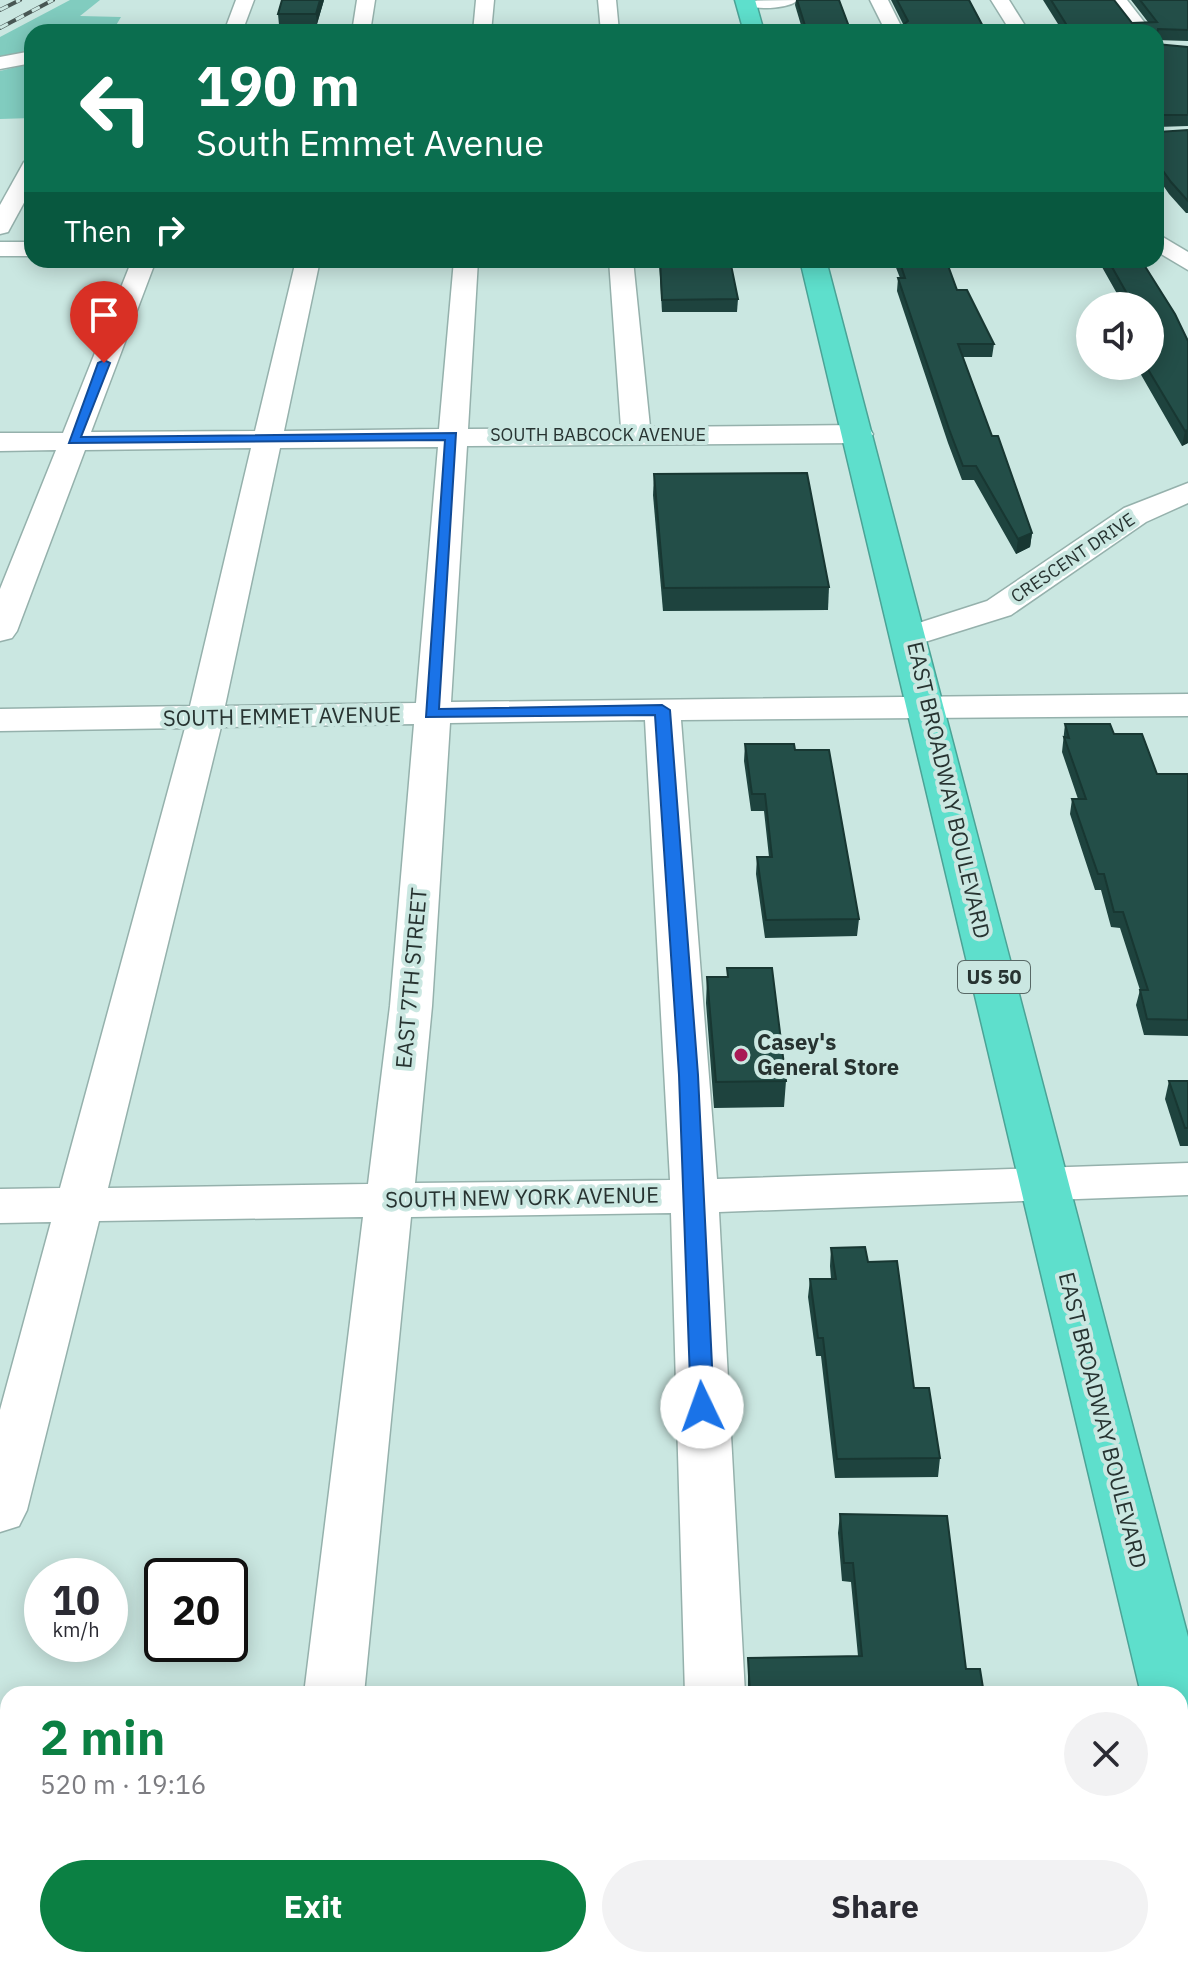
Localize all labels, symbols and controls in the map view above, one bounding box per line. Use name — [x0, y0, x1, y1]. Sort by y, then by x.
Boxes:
text: 190 m — [196, 49, 360, 121]
icon: left — [64, 56, 168, 160]
text: South Emmet Avenue — [196, 119, 544, 166]
icon: right — [148, 208, 192, 252]
text: Then — [64, 211, 132, 250]
pin — [70, 281, 138, 363]
map controls — [1076, 292, 1164, 380]
button: sound — [1076, 292, 1164, 380]
icon: arrive — [82, 293, 126, 337]
street label: SOUTH BABCOCK AVENUE — [490, 423, 706, 446]
street label: CRESCENT DRIVE — [1006, 508, 1139, 608]
street label: EAST BROADWAY BOULEVARD — [901, 638, 998, 941]
street label: SOUTH EMMET AVENUE — [163, 699, 401, 732]
street label: EAST 7TH STREET — [388, 886, 433, 1069]
road number: US 50 — [958, 961, 1030, 993]
place label: Casey's General Store — [757, 1027, 899, 1081]
marker: Casey's General Store — [732, 1046, 750, 1064]
street label: SOUTH NEW YORK AVENUE — [385, 1180, 659, 1213]
street label: EAST BROADWAY BOULEVARD — [1053, 1269, 1154, 1571]
position arrow — [660, 1365, 744, 1449]
speed limit sign: 20 — [144, 1558, 248, 1662]
text: 10 — [52, 1574, 100, 1626]
text: km/h — [52, 1616, 100, 1643]
text: 2 min — [40, 1706, 165, 1768]
button: close — [1064, 1712, 1148, 1796]
text: 520 m · 19:16 — [40, 1767, 206, 1801]
button: Exit — [40, 1860, 586, 1952]
button: Share — [602, 1860, 1148, 1952]

